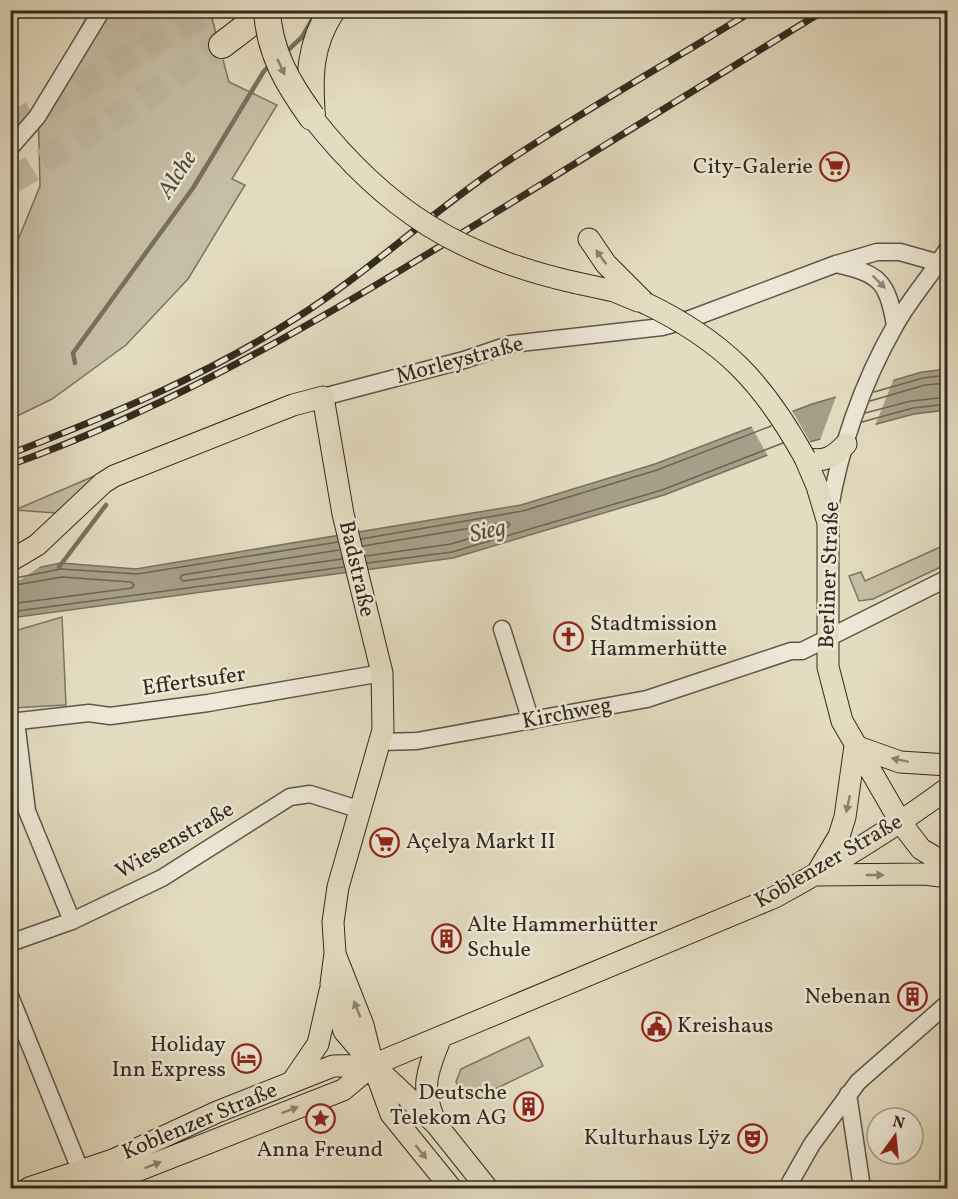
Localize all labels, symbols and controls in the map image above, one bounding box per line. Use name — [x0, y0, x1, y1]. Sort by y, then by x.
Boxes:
one-way arrow — [276, 58, 286, 76]
water label: Alche — [149, 144, 206, 207]
supermarket icon: City-Galerie — [818, 151, 850, 183]
place label: City-Galerie — [693, 152, 813, 183]
one-way arrow — [595, 249, 607, 265]
one-way arrow — [871, 275, 886, 289]
street label: Morleystraße — [393, 329, 527, 393]
street label: Berliner Straße — [812, 501, 848, 649]
water label: Sieg — [467, 512, 510, 552]
street label: Badstraße — [330, 518, 382, 620]
place label: Stadtmission Hammerhütte — [590, 609, 727, 665]
church icon: Stadtmission Hammerhütte — [553, 621, 585, 653]
street label: Effertsufer — [140, 659, 248, 705]
street label: Kirchweg — [519, 690, 615, 738]
one-way arrow — [890, 755, 909, 764]
street label: Wiesenstraße — [110, 794, 240, 888]
one-way arrow — [843, 795, 852, 814]
street label: Koblenzer Straße — [749, 807, 909, 917]
supermarket icon: Açelya Markt II — [369, 826, 401, 858]
place label: Açelya Markt II — [406, 827, 556, 858]
one-way arrow — [865, 870, 884, 880]
place label: Alte Hammerhütter Schule — [467, 910, 658, 966]
building icon: Alte Hammerhütter Schule — [430, 922, 462, 954]
building icon: Nebenan — [896, 981, 928, 1013]
place label: Nebenan — [805, 982, 891, 1013]
one-way arrow — [351, 1000, 361, 1018]
public building icon: Kreishaus — [640, 1010, 672, 1042]
place label: Kreishaus — [677, 1011, 774, 1042]
place label: Holiday Inn Express — [112, 1030, 226, 1086]
hotel icon: Holiday Inn Express — [231, 1042, 263, 1074]
street label: Koblenzer Straße — [117, 1075, 283, 1169]
place label: Deutsche Telekom AG — [390, 1078, 507, 1134]
building icon: Deutsche Telekom AG — [512, 1090, 544, 1122]
place icon: Anna Freund — [304, 1102, 336, 1134]
one-way arrow — [281, 1104, 299, 1114]
north arrow — [865, 1106, 925, 1166]
text: N — [890, 1111, 907, 1136]
theatre icon: Kulturhaus Lÿz — [736, 1122, 768, 1154]
place label: Kulturhaus Lÿz — [584, 1123, 731, 1154]
place label: Anna Freund — [257, 1135, 383, 1166]
one-way arrow — [415, 1144, 428, 1160]
one-way arrow — [144, 1160, 162, 1170]

